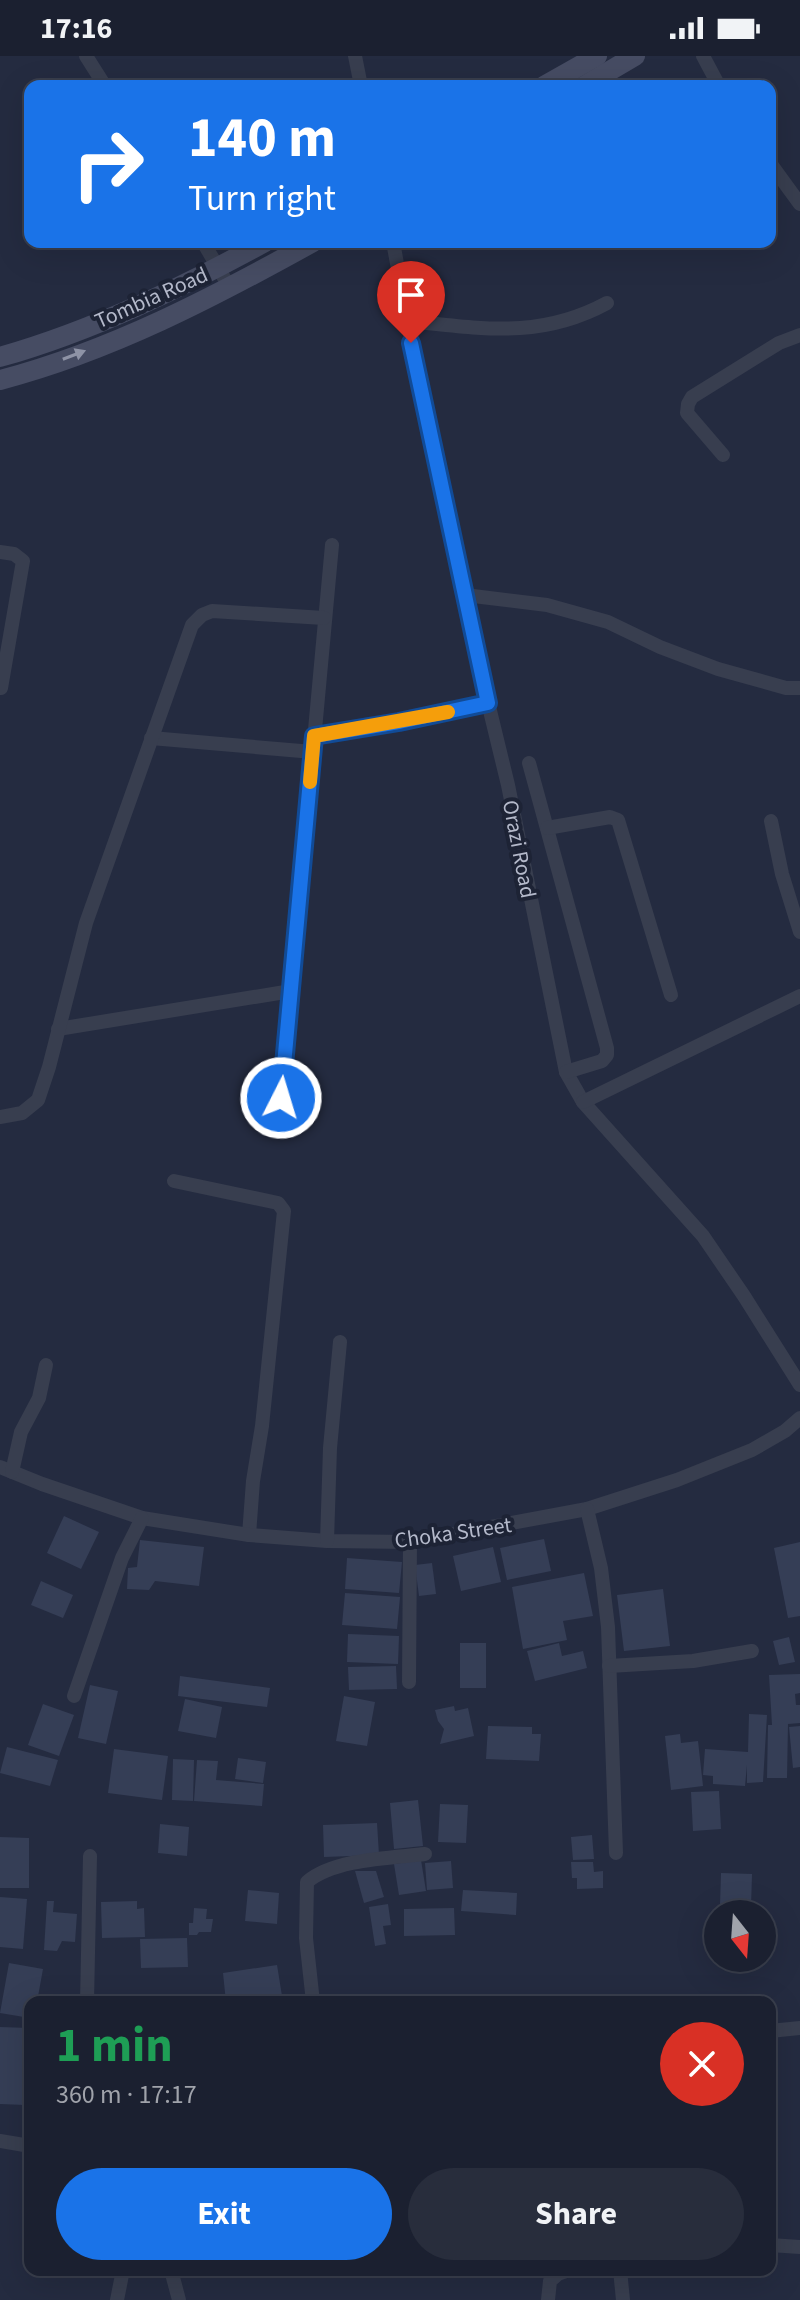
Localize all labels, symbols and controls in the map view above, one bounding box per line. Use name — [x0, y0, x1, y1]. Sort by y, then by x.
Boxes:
text: 17:16 — [40, 7, 112, 50]
text: 140 m — [188, 99, 336, 178]
icon: right — [56, 112, 160, 216]
text: Turn right — [188, 173, 336, 224]
street label: Tombia Road — [90, 259, 213, 337]
pin — [377, 261, 445, 343]
icon: arrive — [389, 273, 433, 317]
one-way arrow — [62, 348, 86, 361]
street label: Orazi Road — [494, 797, 544, 901]
position arrow — [239, 1056, 323, 1140]
street label: Choka Street — [393, 1509, 514, 1557]
north arrow — [704, 1900, 776, 1972]
map controls — [704, 1900, 776, 1972]
text: 1 min — [56, 2012, 173, 2080]
button: close — [660, 2022, 744, 2106]
text: 360 m · 17:17 — [56, 2076, 197, 2113]
button: Exit — [56, 2168, 392, 2260]
button: Share — [408, 2168, 744, 2260]

